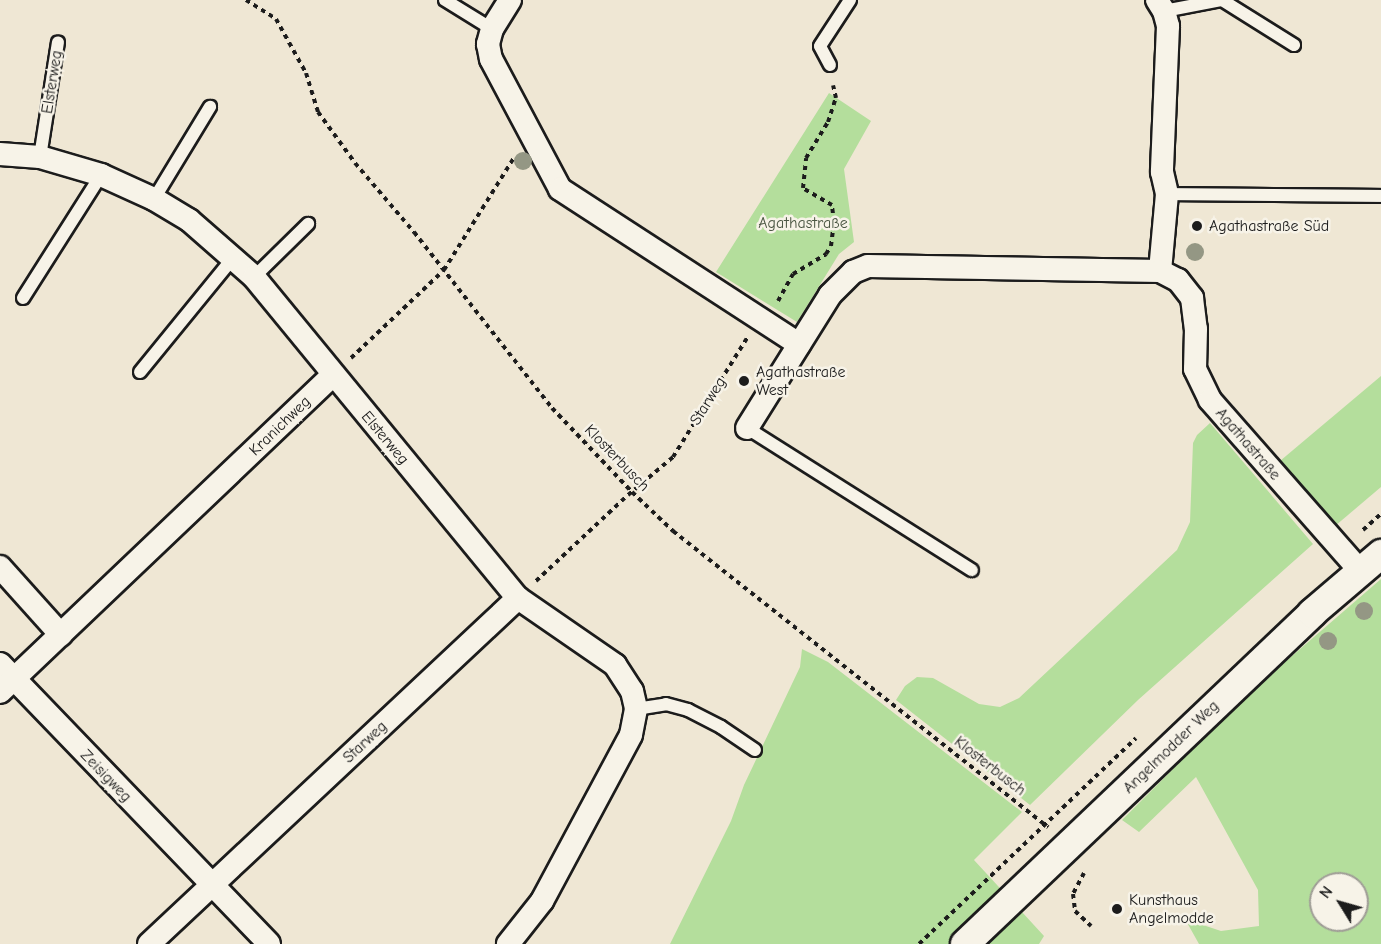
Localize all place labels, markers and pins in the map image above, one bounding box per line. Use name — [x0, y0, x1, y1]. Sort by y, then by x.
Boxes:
place label: Agathastraße Süd — [1209, 216, 1329, 236]
marker: Agathastraße Süd — [1190, 219, 1204, 233]
place label: Agathastraße West — [756, 362, 845, 400]
marker: Agathastraße West — [737, 374, 751, 388]
place label: Kunsthaus Angelmodde — [1129, 890, 1214, 928]
marker: Kunsthaus Angelmodde — [1110, 902, 1124, 916]

